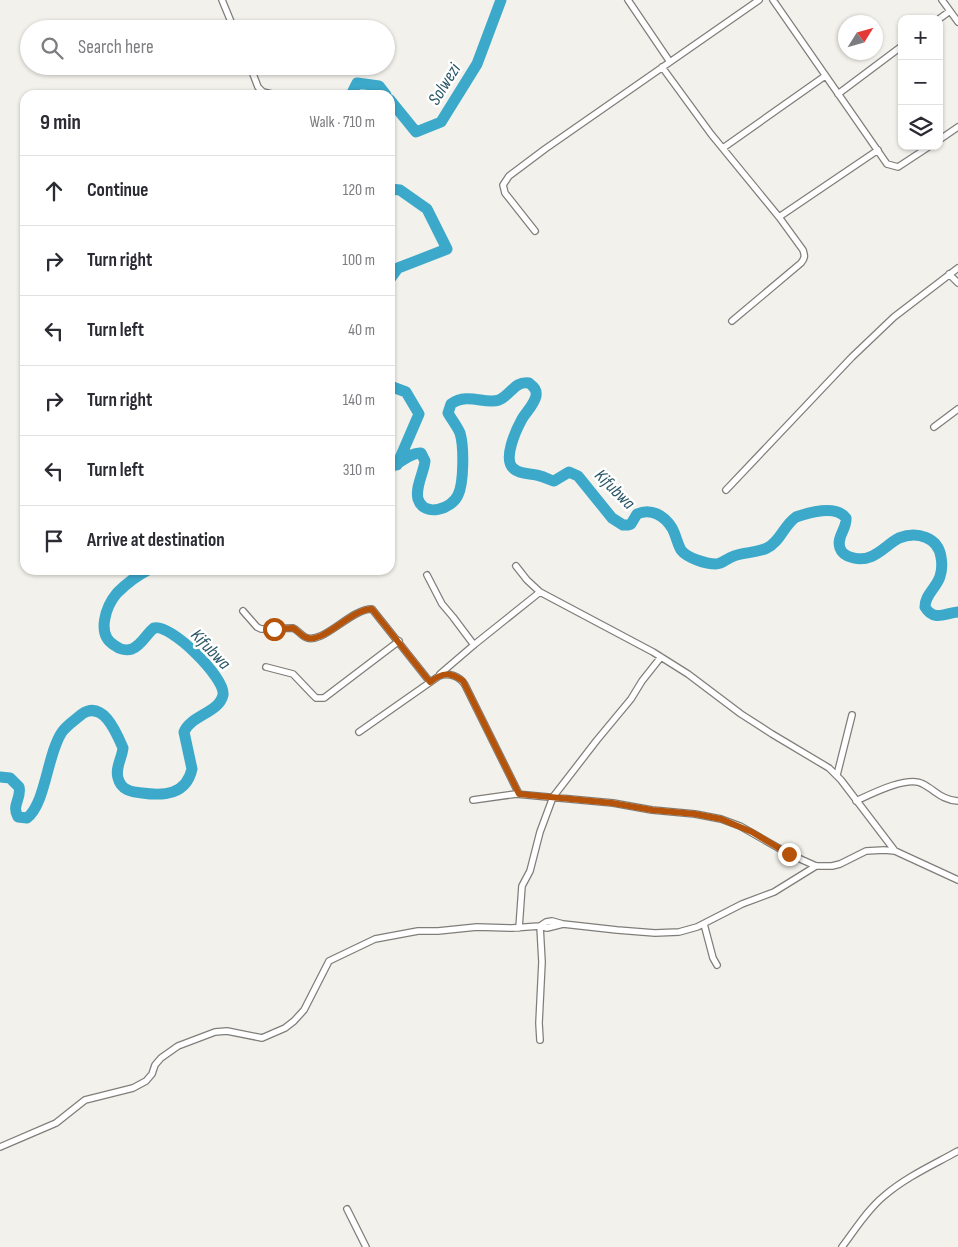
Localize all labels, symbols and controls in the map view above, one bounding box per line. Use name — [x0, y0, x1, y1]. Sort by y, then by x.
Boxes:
north arrow — [838, 15, 883, 60]
map controls — [898, 15, 943, 150]
button: + — [898, 15, 943, 60]
search box — [20, 20, 395, 75]
icon: search — [38, 34, 66, 62]
text: Search here — [78, 36, 154, 59]
water label: Solwezi — [424, 59, 466, 109]
button: − — [898, 60, 943, 105]
button: layers — [898, 105, 943, 150]
text: 9 min — [40, 110, 81, 135]
text: Walk · 710 m — [309, 113, 375, 132]
icon: ahead — [40, 177, 68, 205]
text: Continue — [87, 179, 148, 202]
text: 120 m — [343, 181, 375, 200]
icon: right — [40, 247, 68, 275]
text: Turn right — [87, 249, 152, 272]
text: 100 m — [342, 251, 375, 270]
icon: left — [40, 317, 68, 345]
text: Turn left — [87, 319, 144, 342]
text: 40 m — [348, 321, 375, 340]
icon: right — [40, 387, 68, 415]
text: Turn right — [87, 389, 152, 412]
text: 140 m — [343, 391, 375, 410]
icon: left — [40, 457, 68, 485]
text: Turn left — [87, 459, 144, 482]
text: 310 m — [343, 461, 375, 480]
water label: Kifubwa — [590, 465, 640, 514]
icon: arrive — [40, 527, 68, 555]
text: Arrive at destination — [87, 529, 225, 552]
route start — [263, 618, 286, 641]
water label: Kifubwa — [186, 625, 235, 674]
route end — [778, 843, 801, 866]

